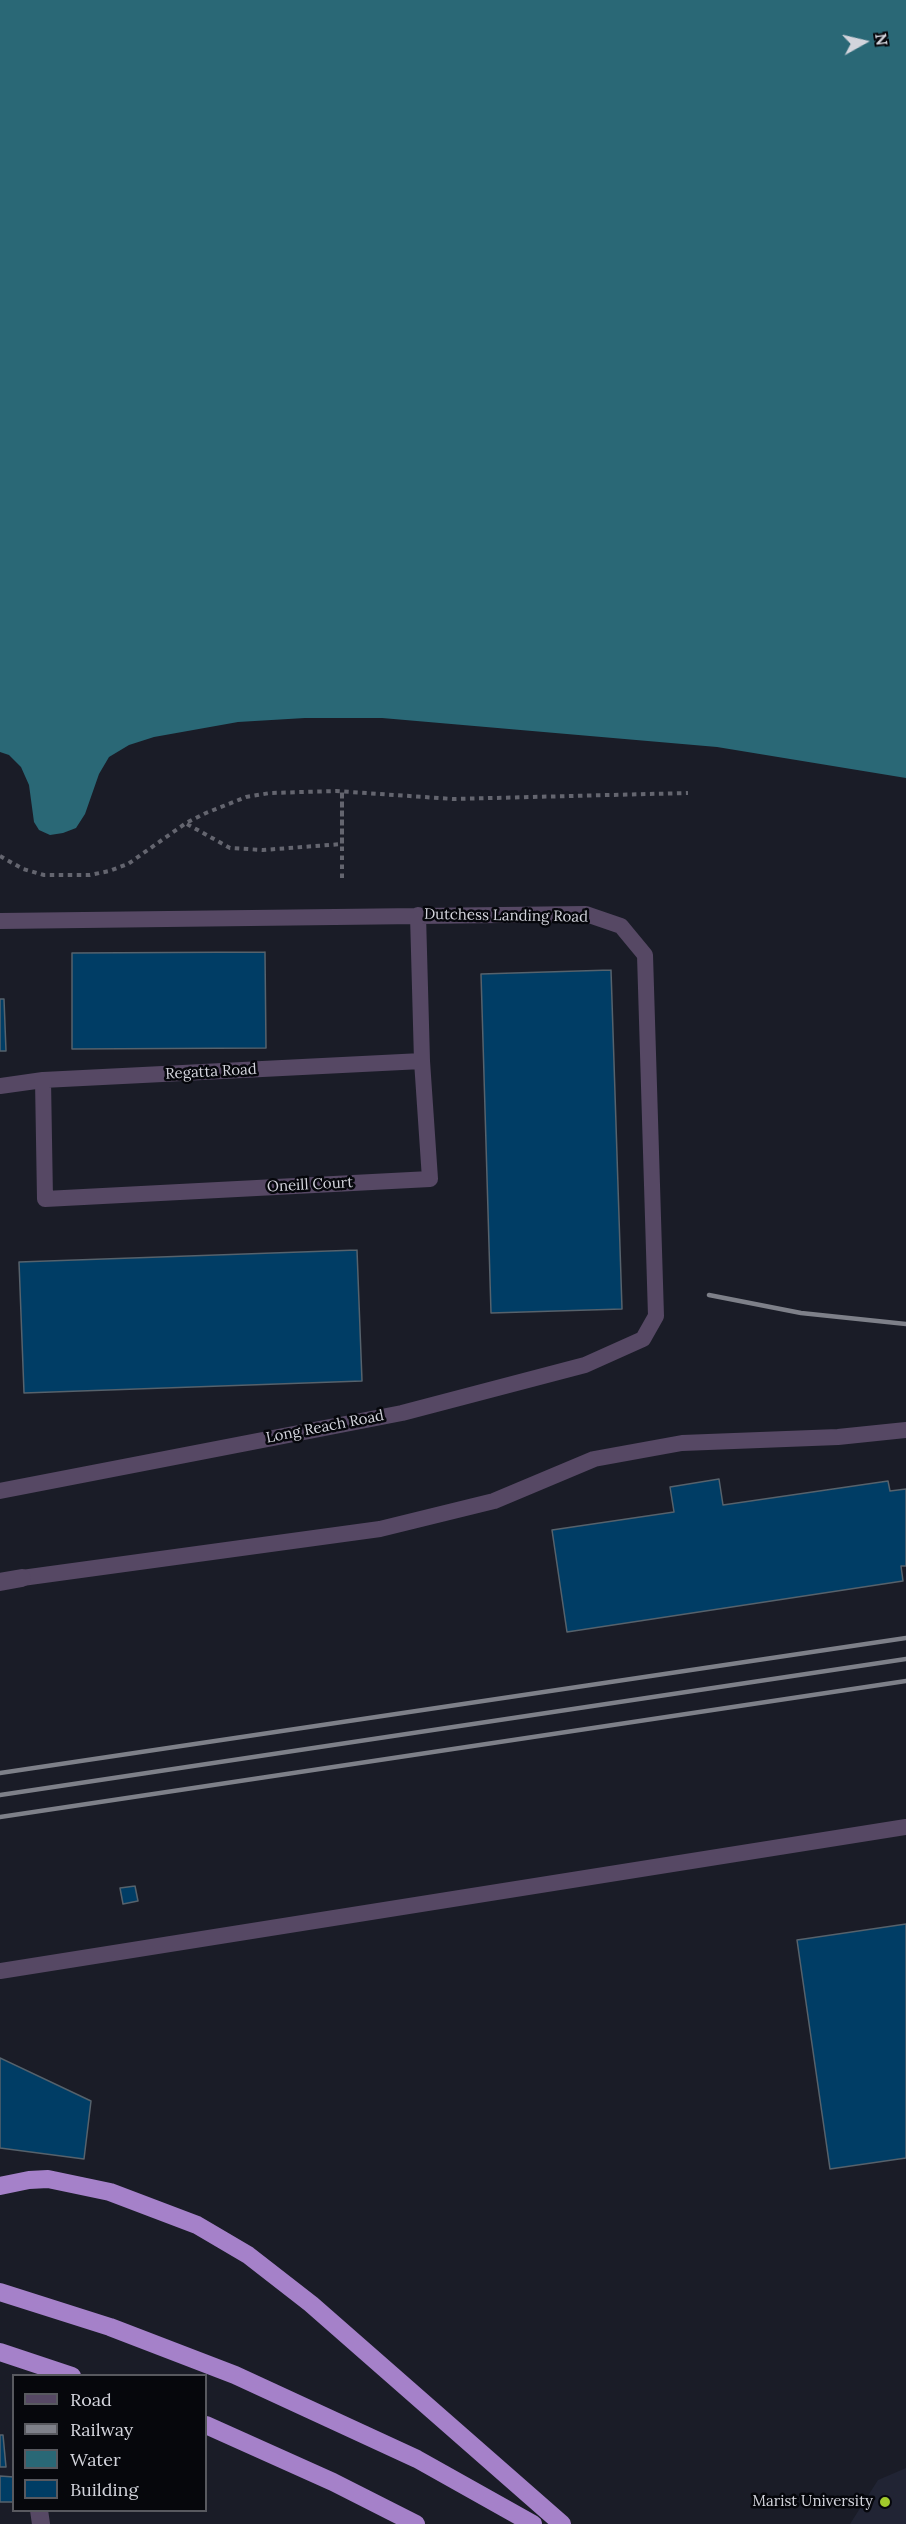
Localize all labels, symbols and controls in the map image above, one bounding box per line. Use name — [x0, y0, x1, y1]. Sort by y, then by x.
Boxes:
north arrow — [834, 12, 894, 72]
text: N — [871, 32, 893, 47]
street label: Dutchess Landing Road — [424, 906, 588, 926]
street label: Regatta Road — [165, 1061, 257, 1083]
street label: Oneill Court — [267, 1174, 353, 1196]
street label: Long Reach Road — [265, 1407, 385, 1447]
legend — [12, 2374, 207, 2512]
text: Road — [70, 2388, 112, 2411]
text: Railway — [70, 2418, 133, 2441]
text: Water — [70, 2448, 121, 2471]
text: Building — [70, 2478, 138, 2501]
place label: Marist University — [752, 2493, 873, 2511]
marker: Marist University — [878, 2495, 892, 2509]

